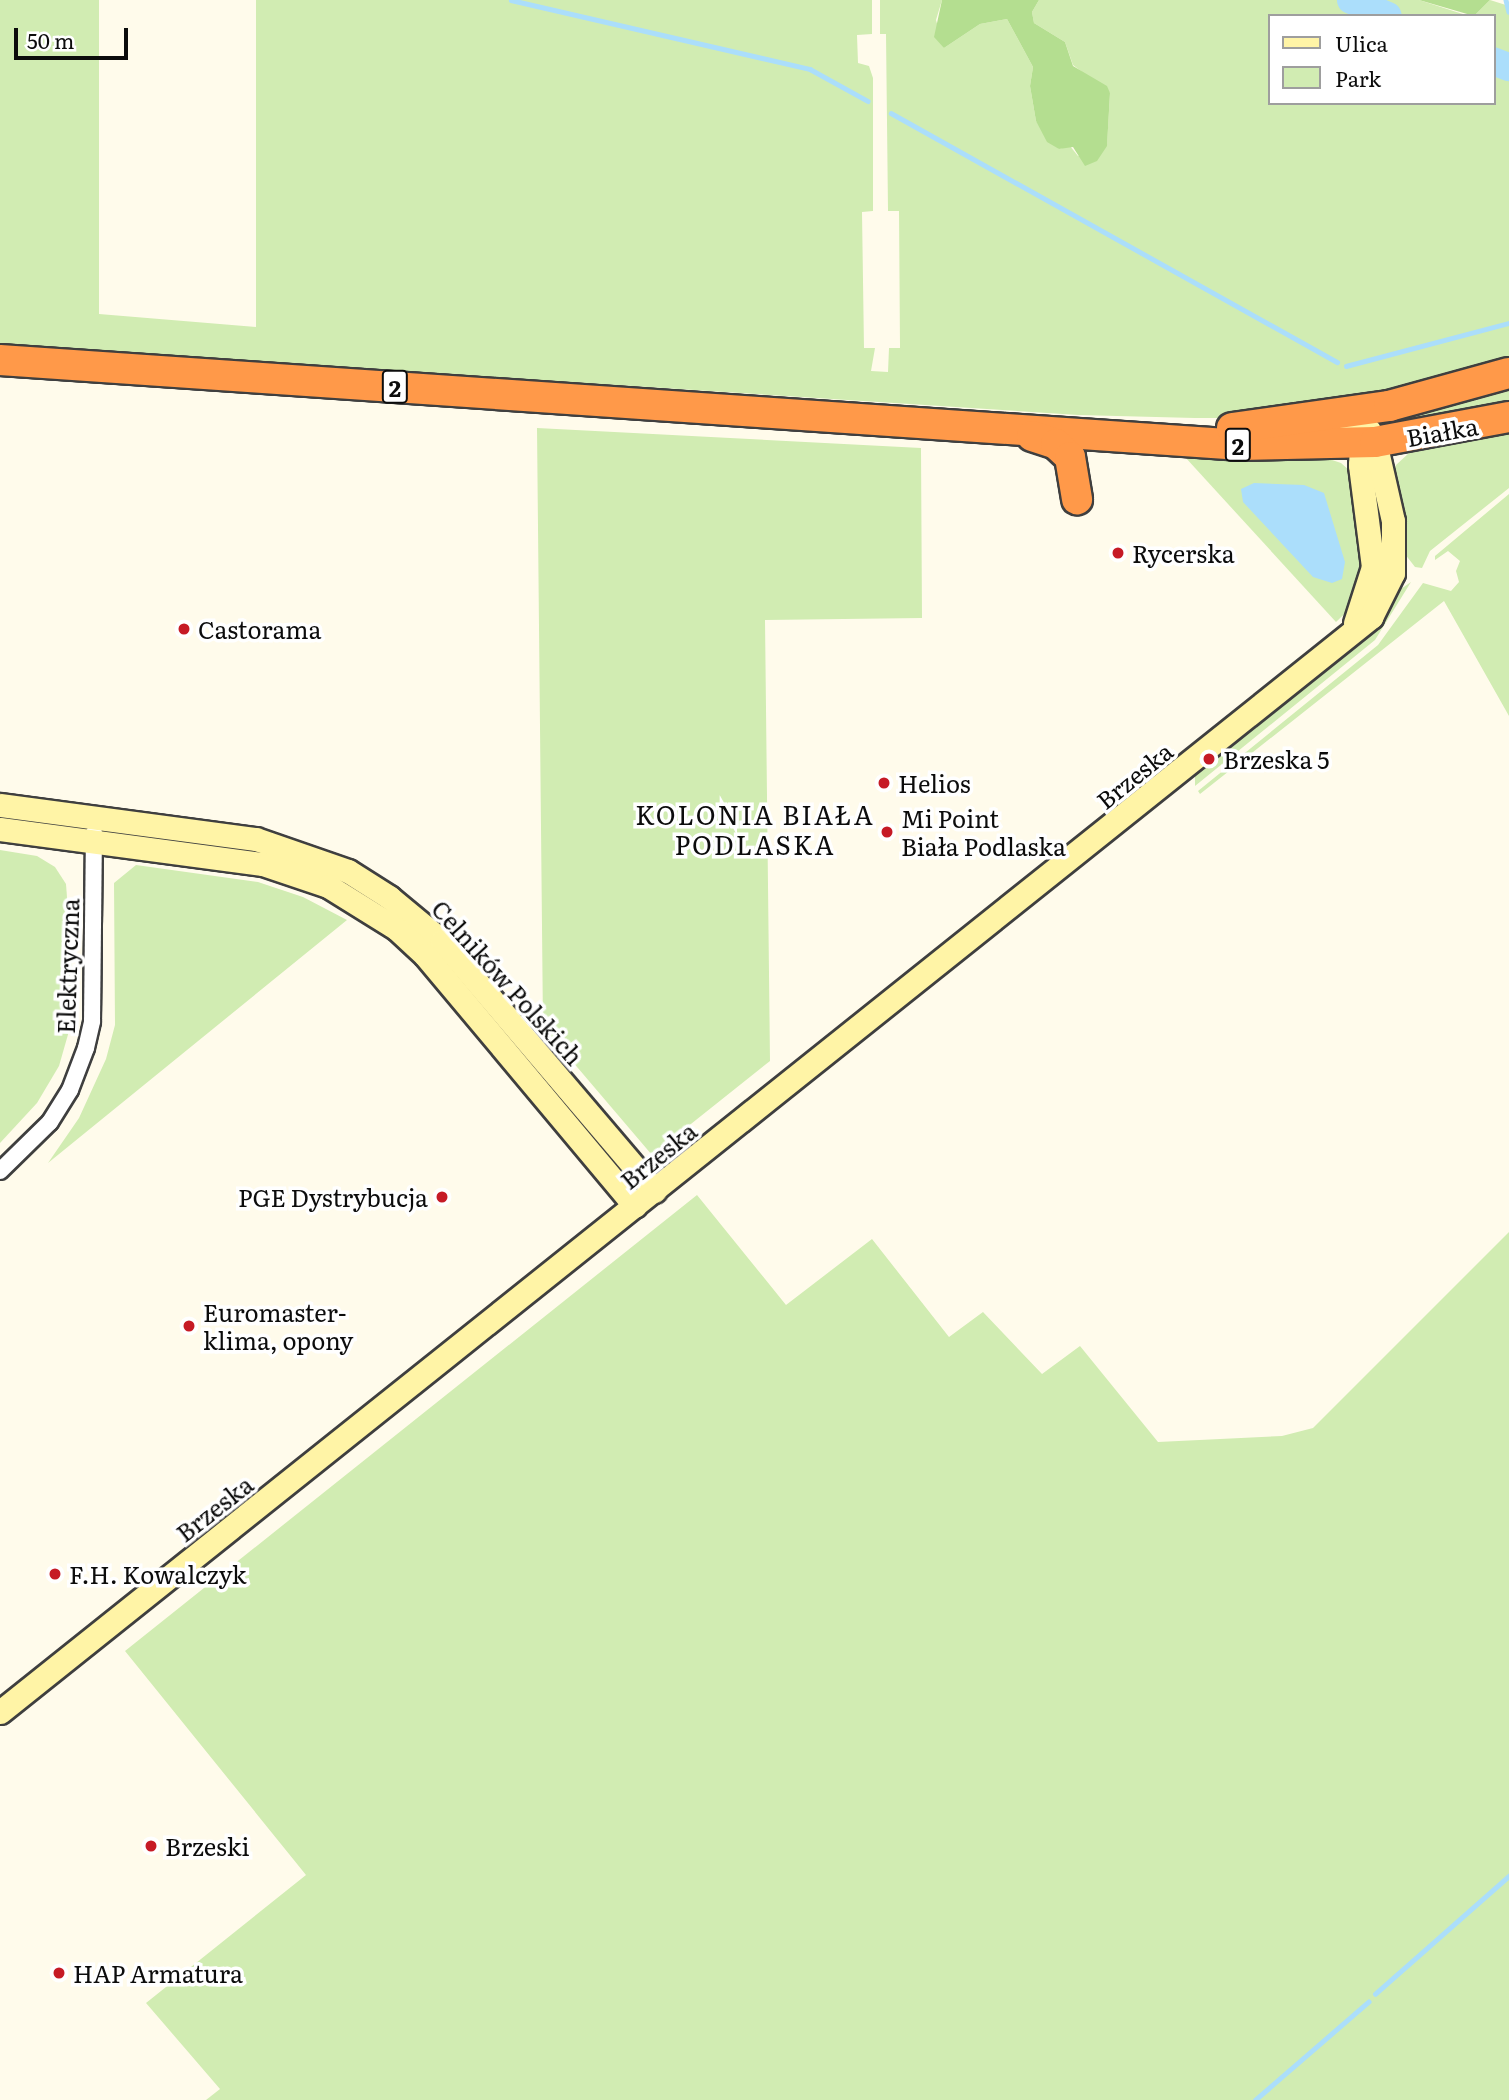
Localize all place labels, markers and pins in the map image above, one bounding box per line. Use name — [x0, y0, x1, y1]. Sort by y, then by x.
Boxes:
place label: Rycerska — [1132, 539, 1235, 567]
marker: Rycerska — [1110, 545, 1126, 561]
place label: Castorama — [198, 615, 322, 643]
marker: Castorama — [176, 621, 192, 637]
place label: Brzeska 5 — [1223, 745, 1329, 773]
marker: Brzeska 5 — [1201, 751, 1217, 767]
place label: Helios — [898, 769, 971, 797]
marker: Helios — [876, 775, 892, 791]
place label: Mi Point Biała Podlaska — [901, 804, 1066, 860]
marker: Mi Point Biała Podlaska — [879, 824, 895, 840]
place label: PGE Dystrybucja — [238, 1183, 428, 1211]
marker: PGE Dystrybucja — [434, 1189, 450, 1205]
place label: Euromaster- klima, opony — [203, 1298, 353, 1354]
marker: Euromaster- klima, opony — [181, 1318, 197, 1334]
place label: F.H. Kowalczyk — [69, 1560, 246, 1588]
marker: F.H. Kowalczyk — [47, 1566, 63, 1582]
place label: Brzeski — [165, 1832, 249, 1860]
marker: Brzeski — [143, 1838, 159, 1854]
place label: HAP Armatura — [73, 1959, 243, 1987]
marker: HAP Armatura — [51, 1965, 67, 1981]

